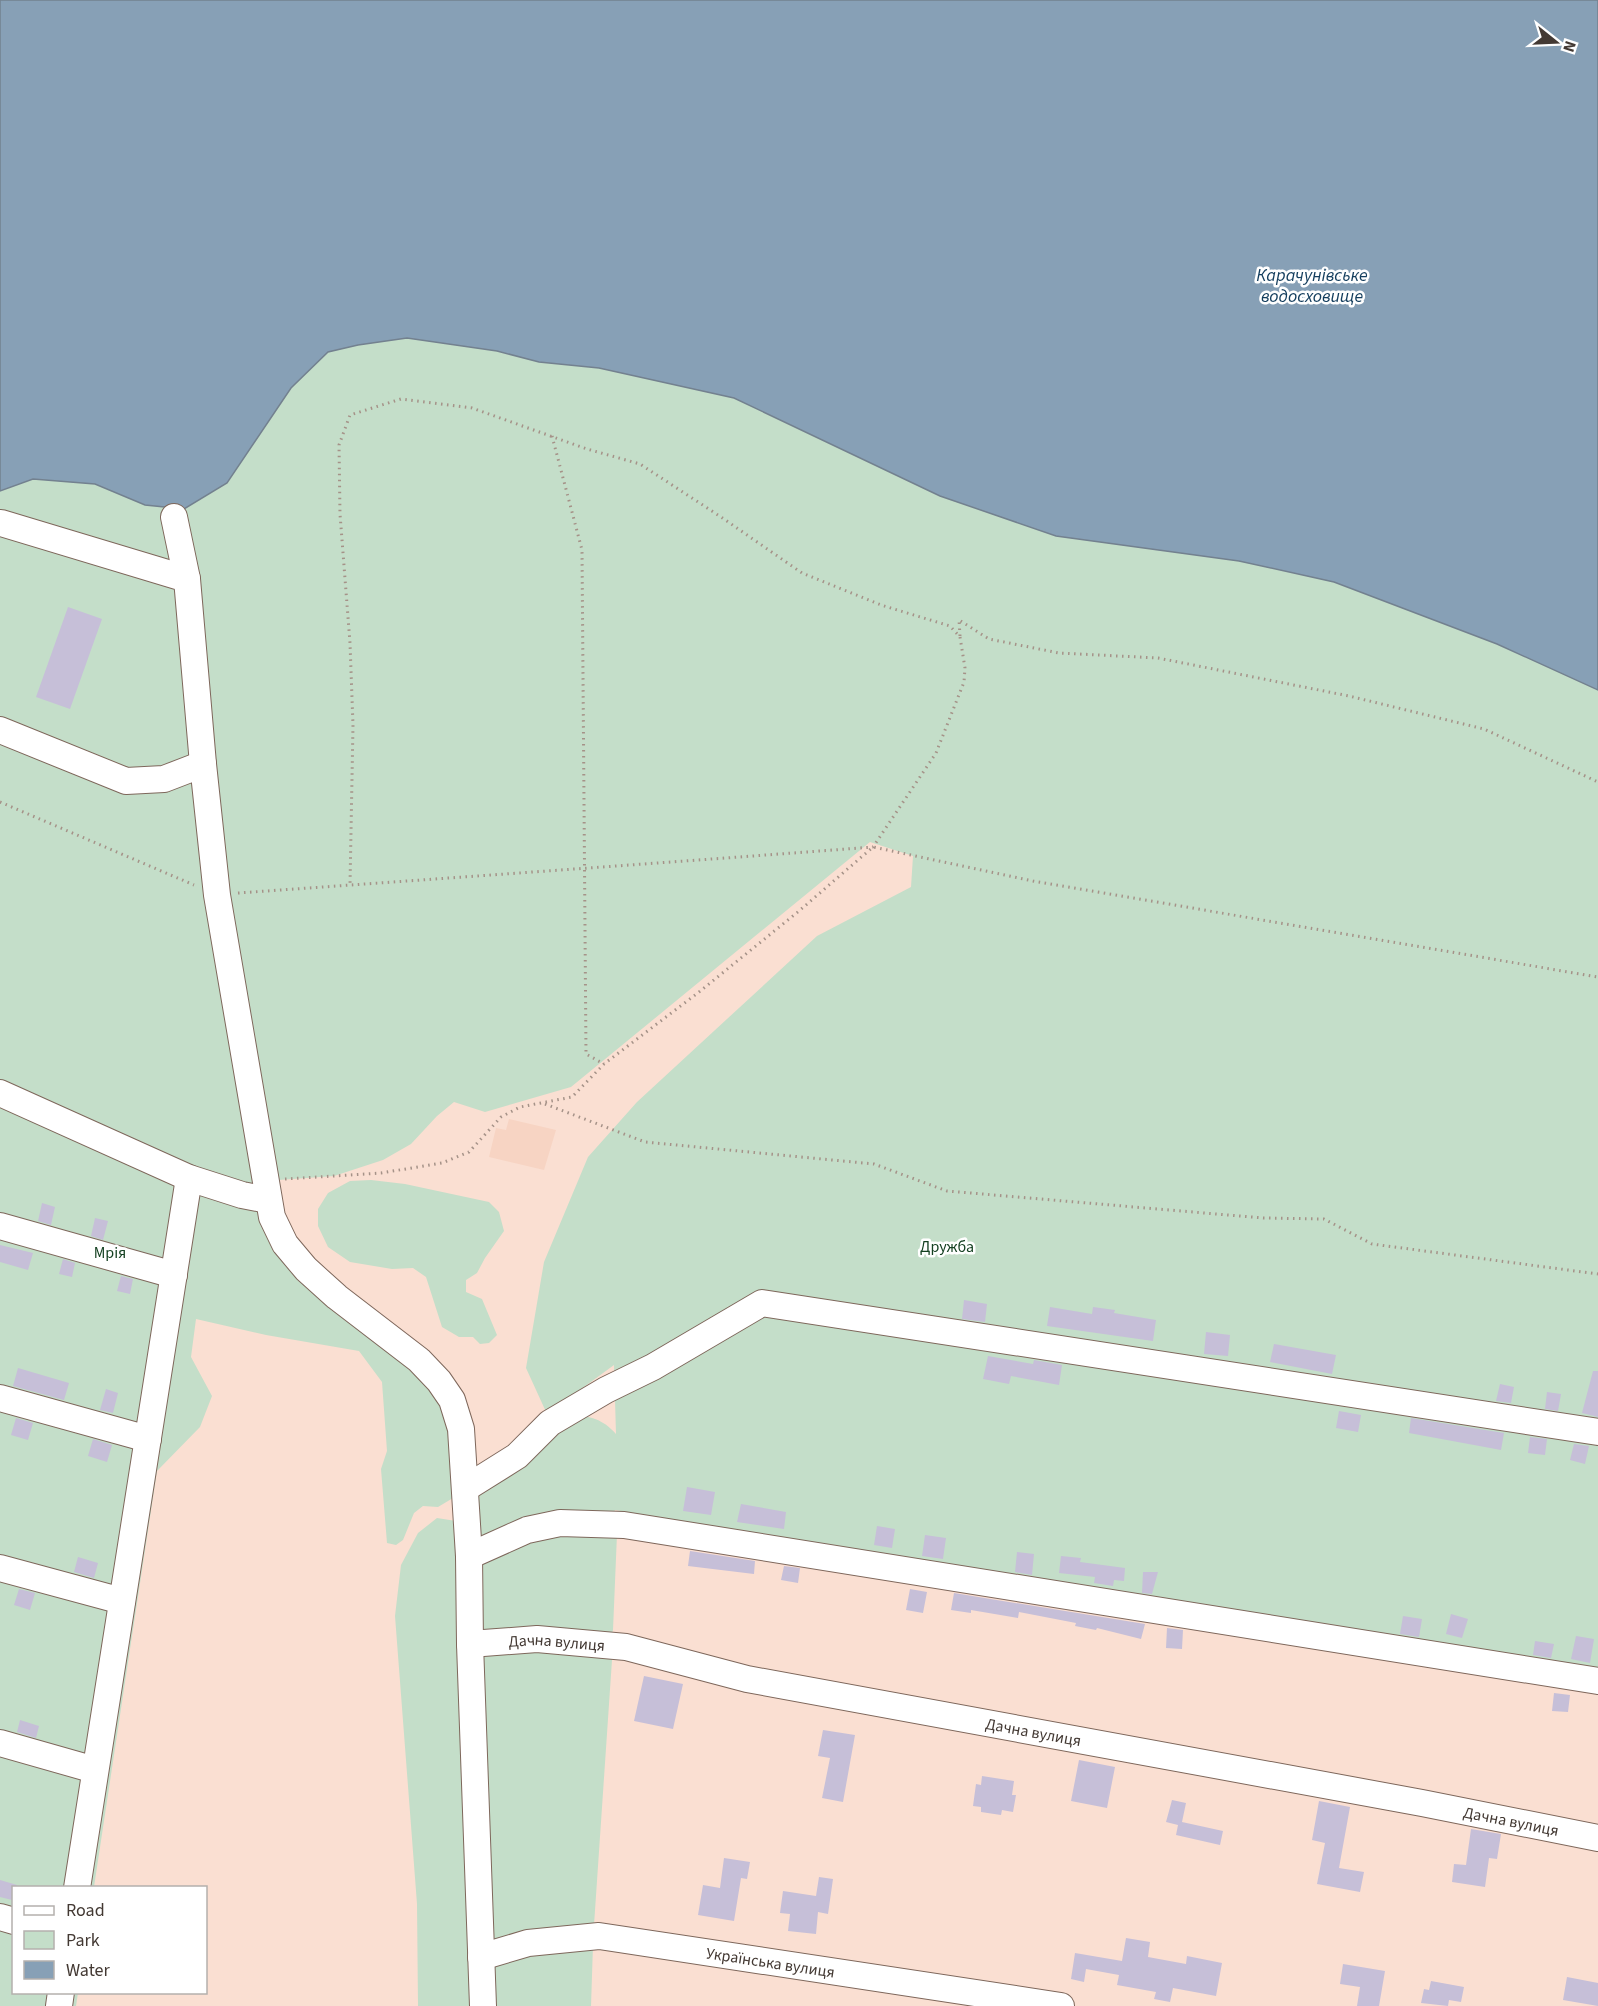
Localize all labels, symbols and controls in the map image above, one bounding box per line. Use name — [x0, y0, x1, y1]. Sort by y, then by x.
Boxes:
north arrow — [1526, 12, 1586, 72]
text: N — [1557, 38, 1581, 55]
water label: Карачунівське водосховище — [1256, 263, 1368, 309]
park label: Дружба — [920, 1236, 974, 1258]
park label: Мрія — [94, 1242, 126, 1264]
street label: Дачна вулиця — [508, 1629, 606, 1657]
street label: Дачна вулиця — [984, 1713, 1083, 1752]
street label: Дачна вулиця — [1461, 1801, 1561, 1842]
legend — [12, 1886, 207, 1994]
text: Road — [66, 1898, 105, 1923]
text: Park — [66, 1928, 100, 1953]
street label: Українська вулиця — [705, 1942, 836, 1984]
text: Water — [66, 1958, 110, 1983]

